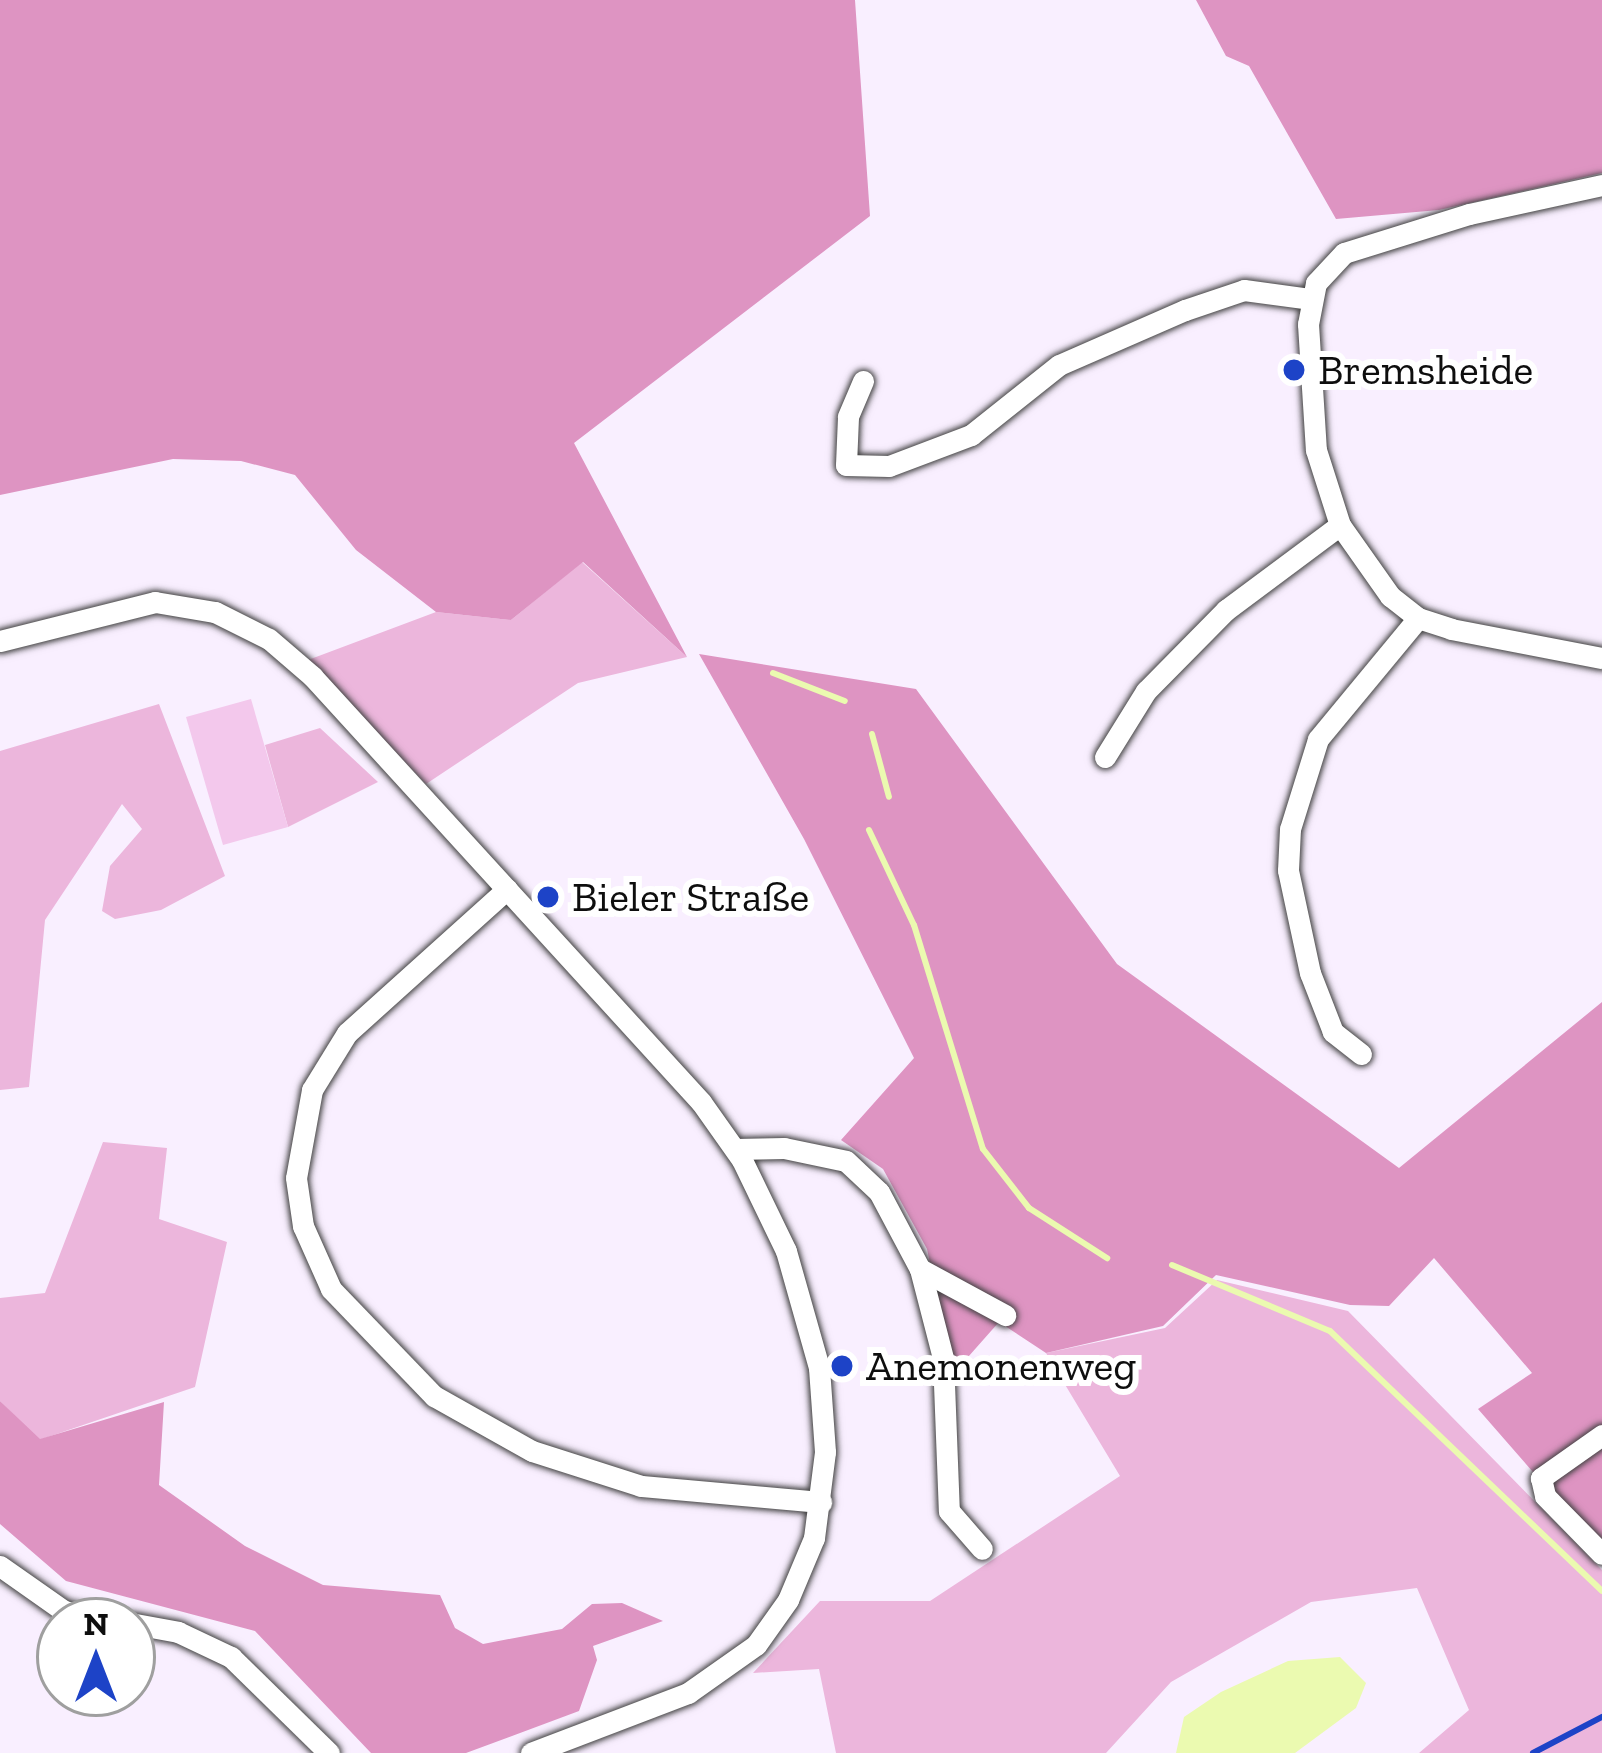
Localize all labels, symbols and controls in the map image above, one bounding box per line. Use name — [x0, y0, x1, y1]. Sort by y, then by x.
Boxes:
place label: Bremsheide — [1318, 345, 1533, 395]
marker: Bremsheide — [1281, 357, 1307, 383]
place label: Bieler Straße — [572, 872, 810, 922]
marker: Bieler Straße — [535, 884, 561, 910]
place label: Anemonenweg — [866, 1341, 1136, 1391]
marker: Anemonenweg — [829, 1353, 855, 1379]
north arrow — [36, 1597, 156, 1717]
text: N — [83, 1604, 109, 1643]

